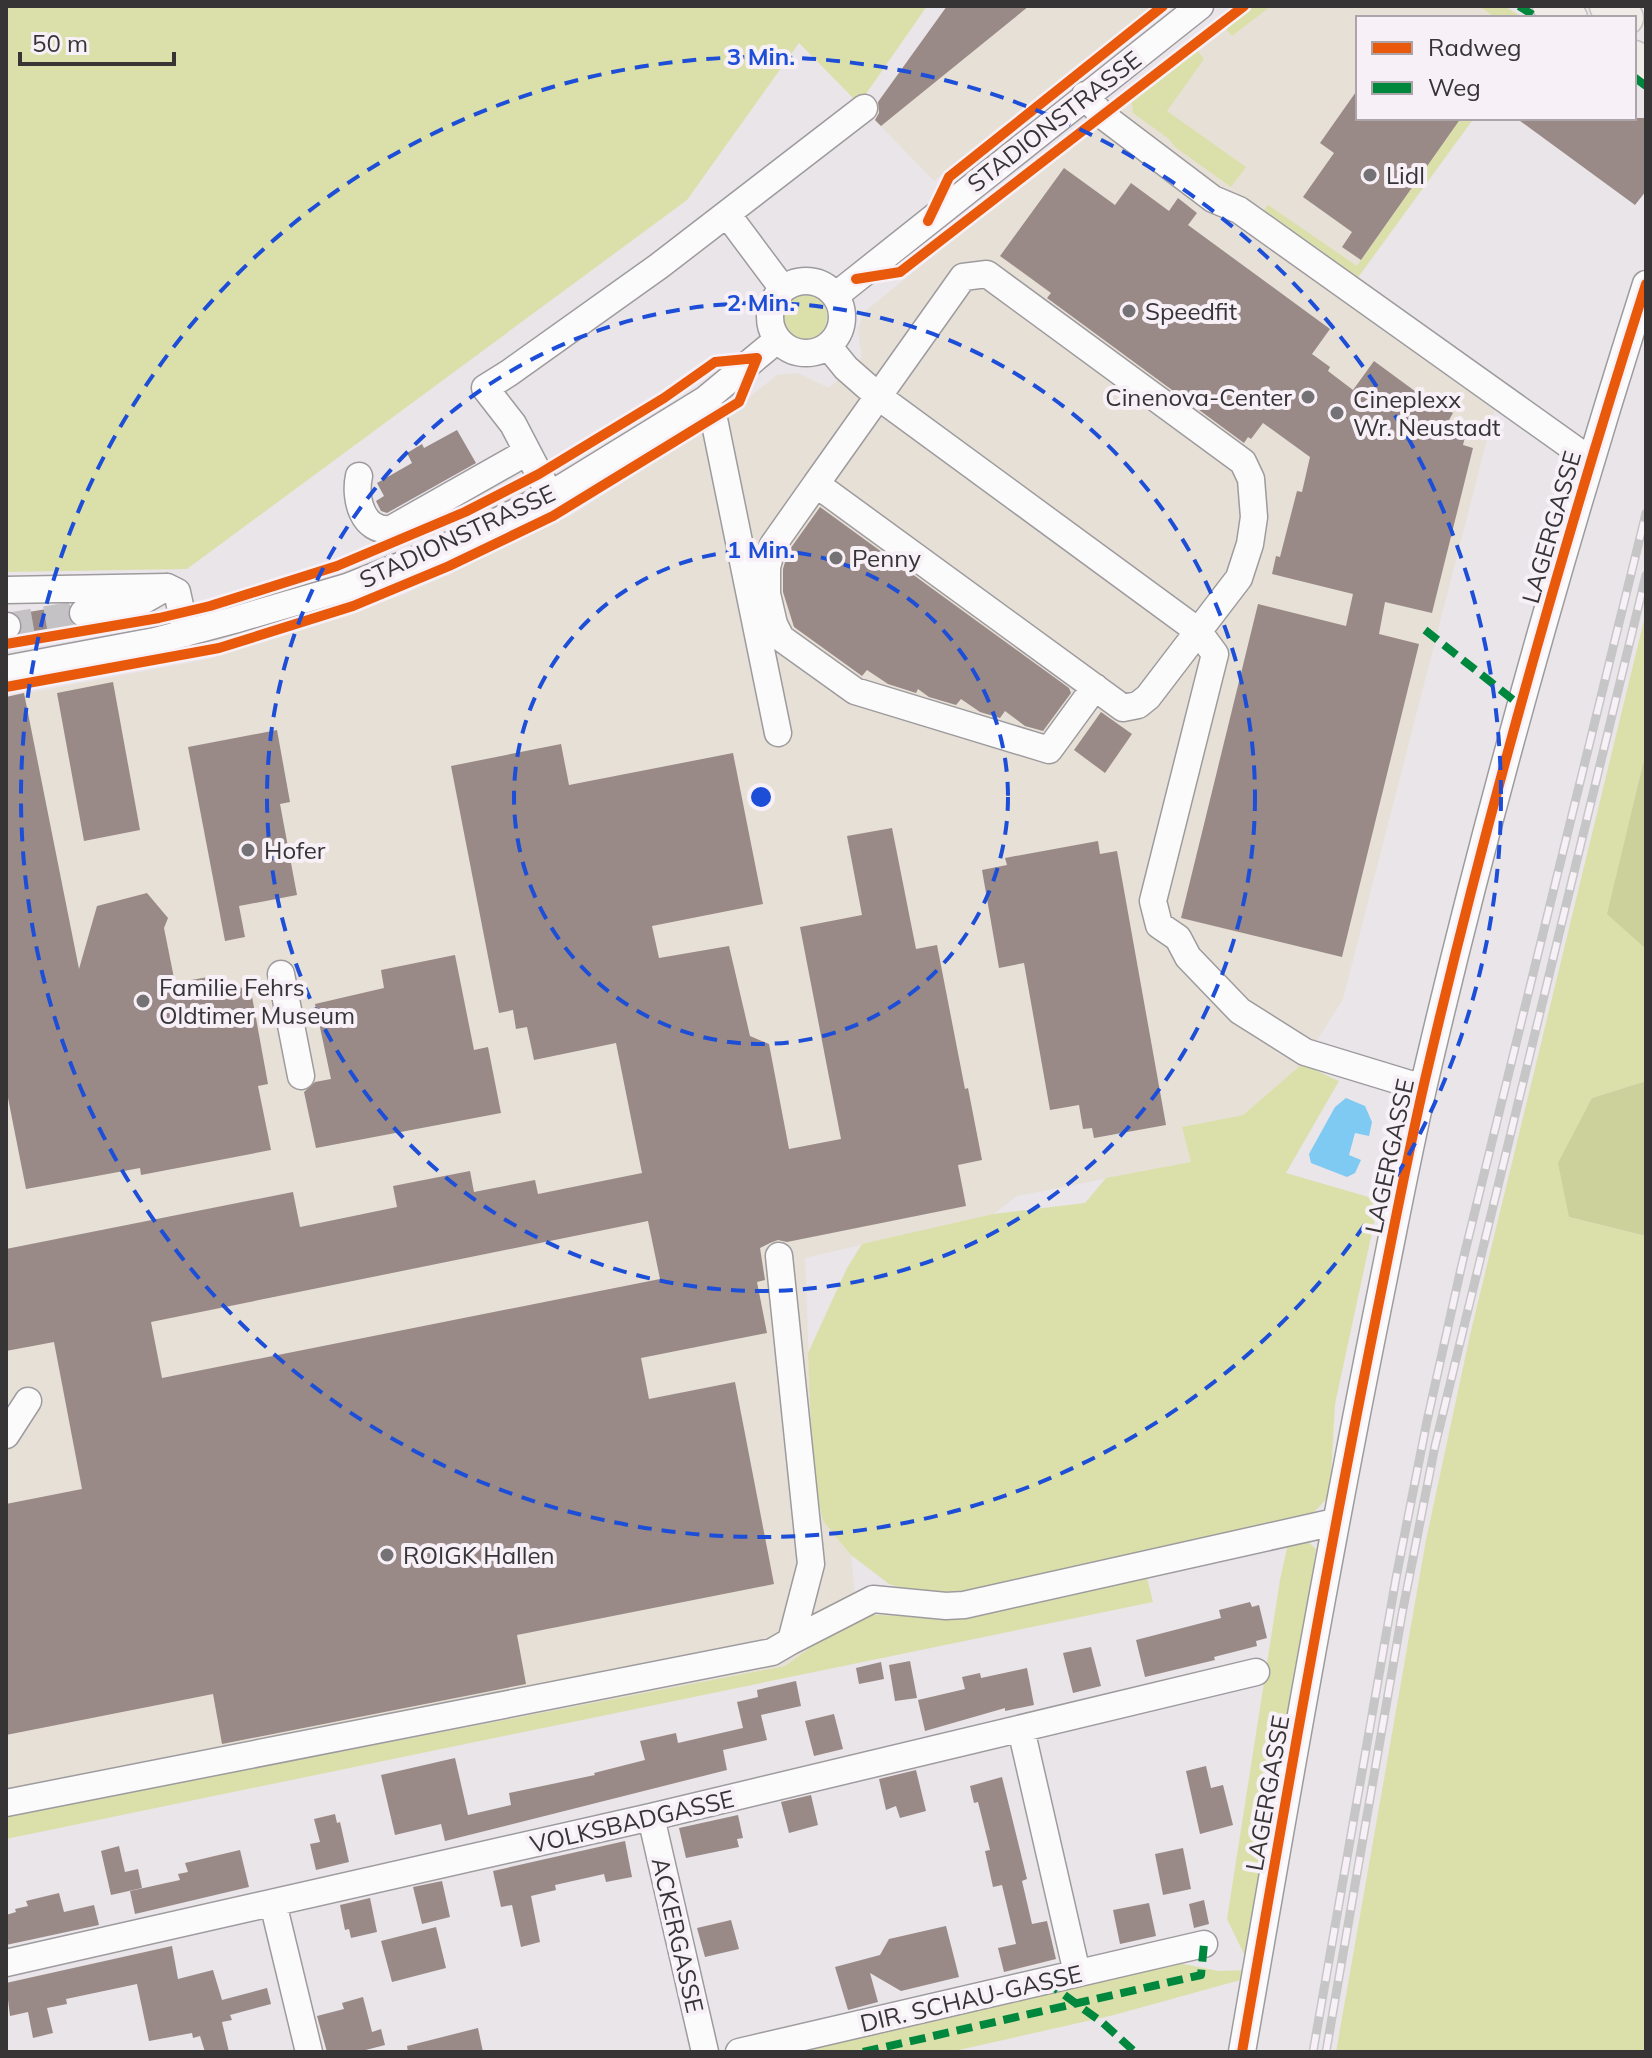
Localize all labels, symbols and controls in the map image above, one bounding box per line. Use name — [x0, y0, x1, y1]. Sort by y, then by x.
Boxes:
scale bar — [20, 16, 174, 66]
legend — [1356, 16, 1636, 120]
text: 50 m — [32, 28, 88, 58]
text: Radweg — [1428, 32, 1522, 62]
text: 3 Min. — [727, 41, 795, 71]
street label: STADIONSTRASSE — [961, 44, 1147, 198]
text: Weg — [1428, 72, 1481, 102]
place label: Lidl — [1386, 160, 1425, 190]
marker: Lidl — [1361, 166, 1379, 184]
text: 2 Min. — [727, 287, 795, 317]
place label: Speedfit — [1145, 296, 1237, 326]
marker: Speedfit — [1120, 302, 1138, 320]
place label: Cinenova-Center — [1105, 382, 1292, 412]
place label: Cineplexx Wr. Neustadt — [1353, 384, 1500, 442]
marker: Cinenova-Center — [1299, 388, 1317, 406]
marker: Cineplexx Wr. Neustadt — [1328, 404, 1346, 422]
street label: LAGERGASSE — [1515, 447, 1587, 607]
street label: STADIONSTRASSE — [354, 478, 560, 594]
text: 1 Min. — [727, 534, 795, 564]
place label: Penny — [852, 543, 921, 573]
marker: Penny — [827, 549, 845, 567]
centre of rings — [747, 783, 775, 811]
place label: Hofer — [264, 835, 326, 865]
marker: Hofer — [239, 841, 257, 859]
place label: Familie Fehrs Oldtimer Museum — [159, 972, 355, 1030]
marker: Familie Fehrs Oldtimer Museum — [134, 992, 152, 1010]
street label: LAGERGASSE — [1358, 1076, 1420, 1236]
place label: ROIGK Hallen — [403, 1540, 555, 1570]
marker: ROIGK Hallen — [378, 1546, 396, 1564]
street label: LAGERGASSE — [1239, 1713, 1295, 1873]
street label: VOLKSBADGASSE — [527, 1783, 737, 1859]
street label: ACKERGASSE — [646, 1854, 710, 2016]
street label: DIR. SCHAU-GASSE — [857, 1958, 1085, 2038]

